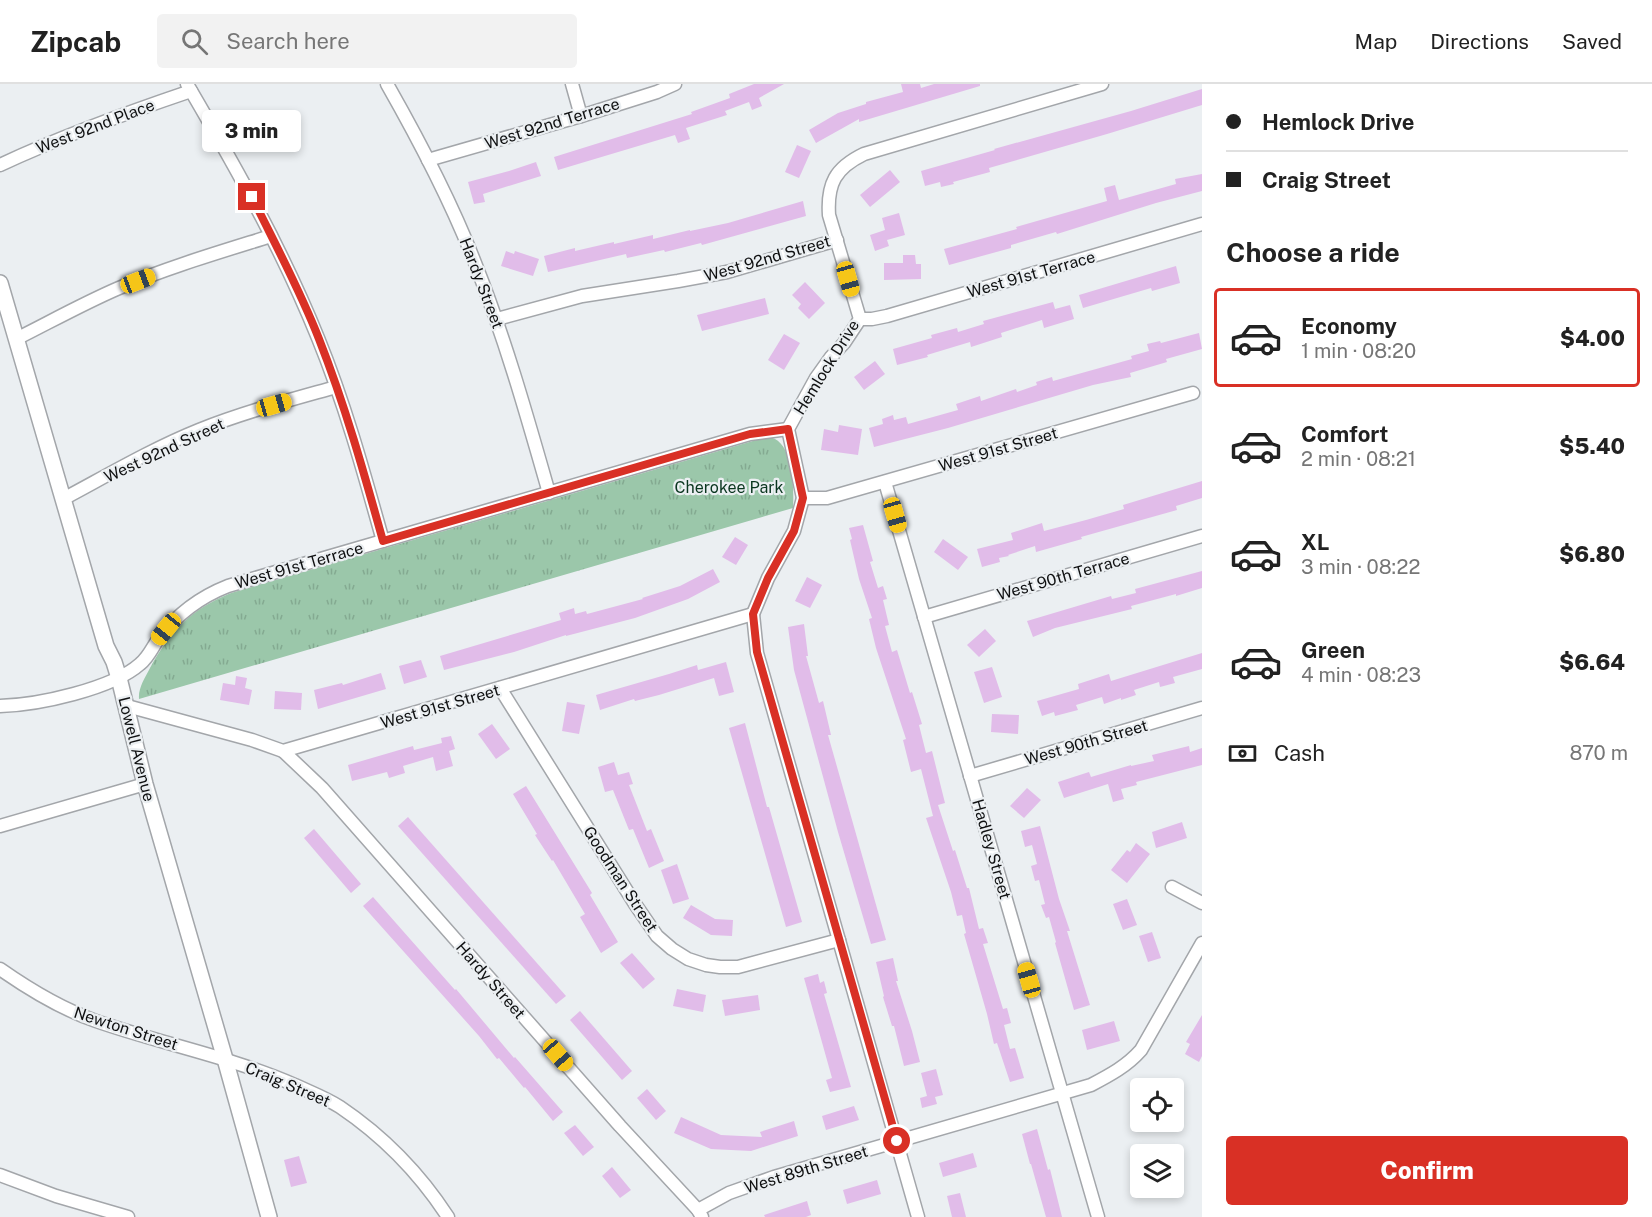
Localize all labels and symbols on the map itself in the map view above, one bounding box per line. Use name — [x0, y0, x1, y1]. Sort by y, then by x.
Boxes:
street label: West 92nd Terrace — [482, 94, 622, 153]
street label: West 92nd Place — [33, 95, 157, 158]
callout: 3 min — [202, 110, 302, 152]
route end — [238, 183, 265, 210]
street label: West 92nd Street — [702, 231, 832, 286]
street label: Hardy Street — [455, 235, 508, 331]
street label: West 91st Terrace — [965, 247, 1097, 302]
car — [834, 259, 862, 299]
car — [118, 266, 158, 296]
street label: Hemlock Drive — [790, 316, 863, 418]
car — [254, 391, 294, 419]
street label: West 92nd Street — [101, 414, 227, 487]
street label: West 91st Street — [936, 423, 1060, 476]
park label: Cherokee Park — [674, 478, 784, 497]
car — [881, 495, 909, 535]
street label: West 91st Terrace — [233, 538, 365, 593]
street label: West 90th Terrace — [995, 548, 1132, 604]
car — [148, 609, 184, 649]
street label: West 91st Street — [378, 680, 502, 733]
street label: Lowell Avenue — [114, 695, 159, 804]
street label: West 90th Street — [1022, 716, 1150, 769]
street label: Hadley Street — [968, 797, 1015, 901]
street label: Goodman Street — [579, 823, 662, 936]
street label: Hardy Street — [452, 938, 529, 1023]
car — [1015, 960, 1043, 1000]
street label: Newton Street — [71, 1003, 180, 1054]
car — [539, 1036, 577, 1074]
street label: Craig Street — [243, 1058, 333, 1111]
route start — [883, 1127, 910, 1154]
street label: West 89th Street — [742, 1142, 870, 1197]

